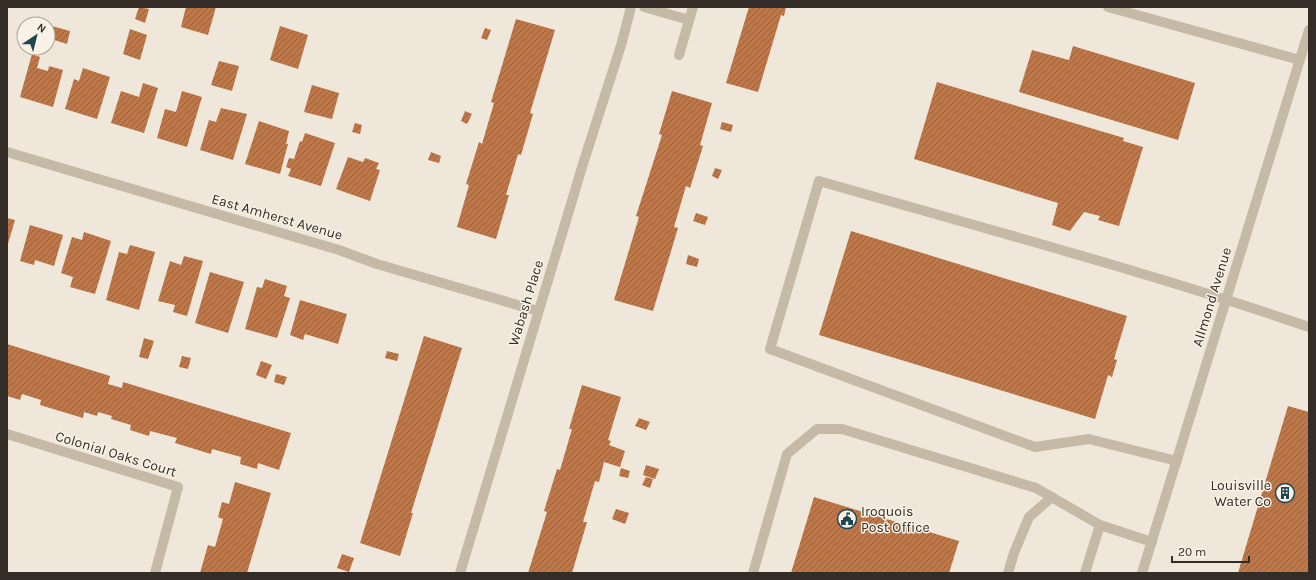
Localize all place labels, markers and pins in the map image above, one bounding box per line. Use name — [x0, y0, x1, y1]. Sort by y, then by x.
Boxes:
place label: Louisville Water Co — [1211, 477, 1271, 510]
building icon: Louisville Water Co — [1274, 482, 1296, 504]
place label: Iroquois Post Office — [861, 503, 930, 536]
public building icon: Iroquois Post Office — [836, 508, 858, 530]

